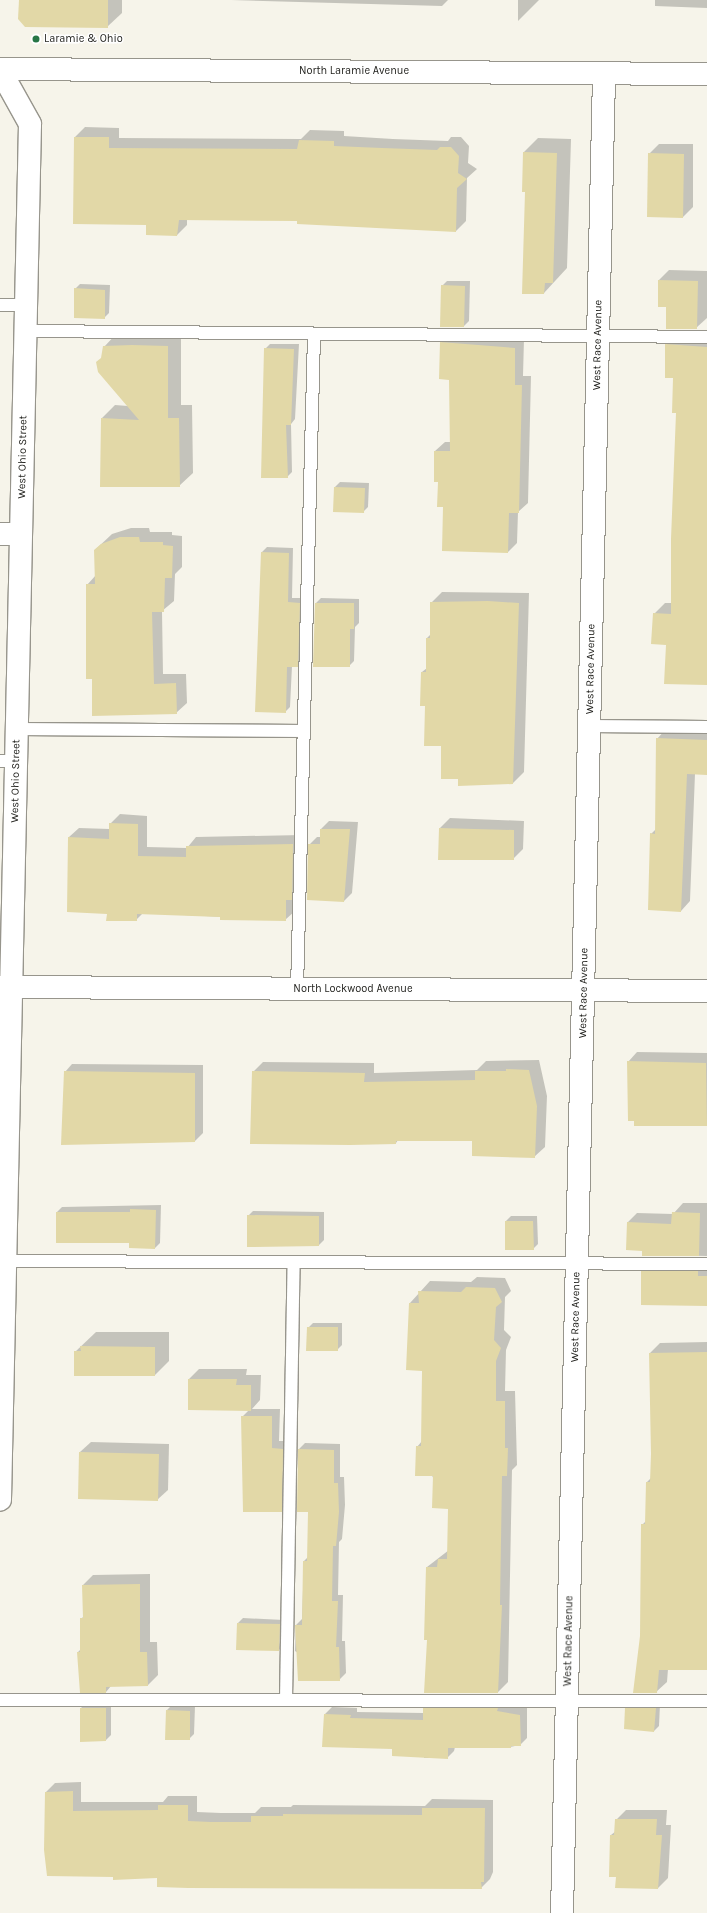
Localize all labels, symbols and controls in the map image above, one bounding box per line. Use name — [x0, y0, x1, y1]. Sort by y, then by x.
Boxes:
place label: Laramie & Ohio — [44, 32, 123, 46]
marker: Laramie & Ohio — [31, 34, 41, 44]
street label: North Laramie Avenue — [299, 64, 409, 78]
street label: West Race Avenue — [591, 300, 605, 390]
street label: West Ohio Street — [16, 415, 30, 499]
street label: West Race Avenue — [584, 624, 598, 714]
street label: West Ohio Street — [9, 739, 23, 823]
street label: West Race Avenue — [577, 948, 591, 1038]
street label: North Lockwood Avenue — [293, 982, 413, 996]
street label: West Race Avenue — [569, 1272, 583, 1362]
street label: West Race Avenue — [562, 1596, 576, 1686]

